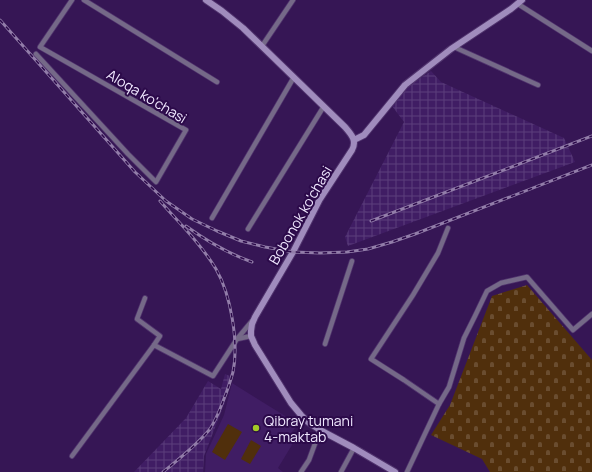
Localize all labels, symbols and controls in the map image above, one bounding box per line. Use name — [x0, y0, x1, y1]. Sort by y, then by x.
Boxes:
street label: Aloqa ko'chasi — [103, 65, 191, 127]
street label: Bobonok ko'chasi — [264, 162, 336, 268]
place label: Qibray tumani 4-maktab — [264, 411, 353, 446]
marker: Qibray tumani 4-maktab — [251, 423, 261, 433]

